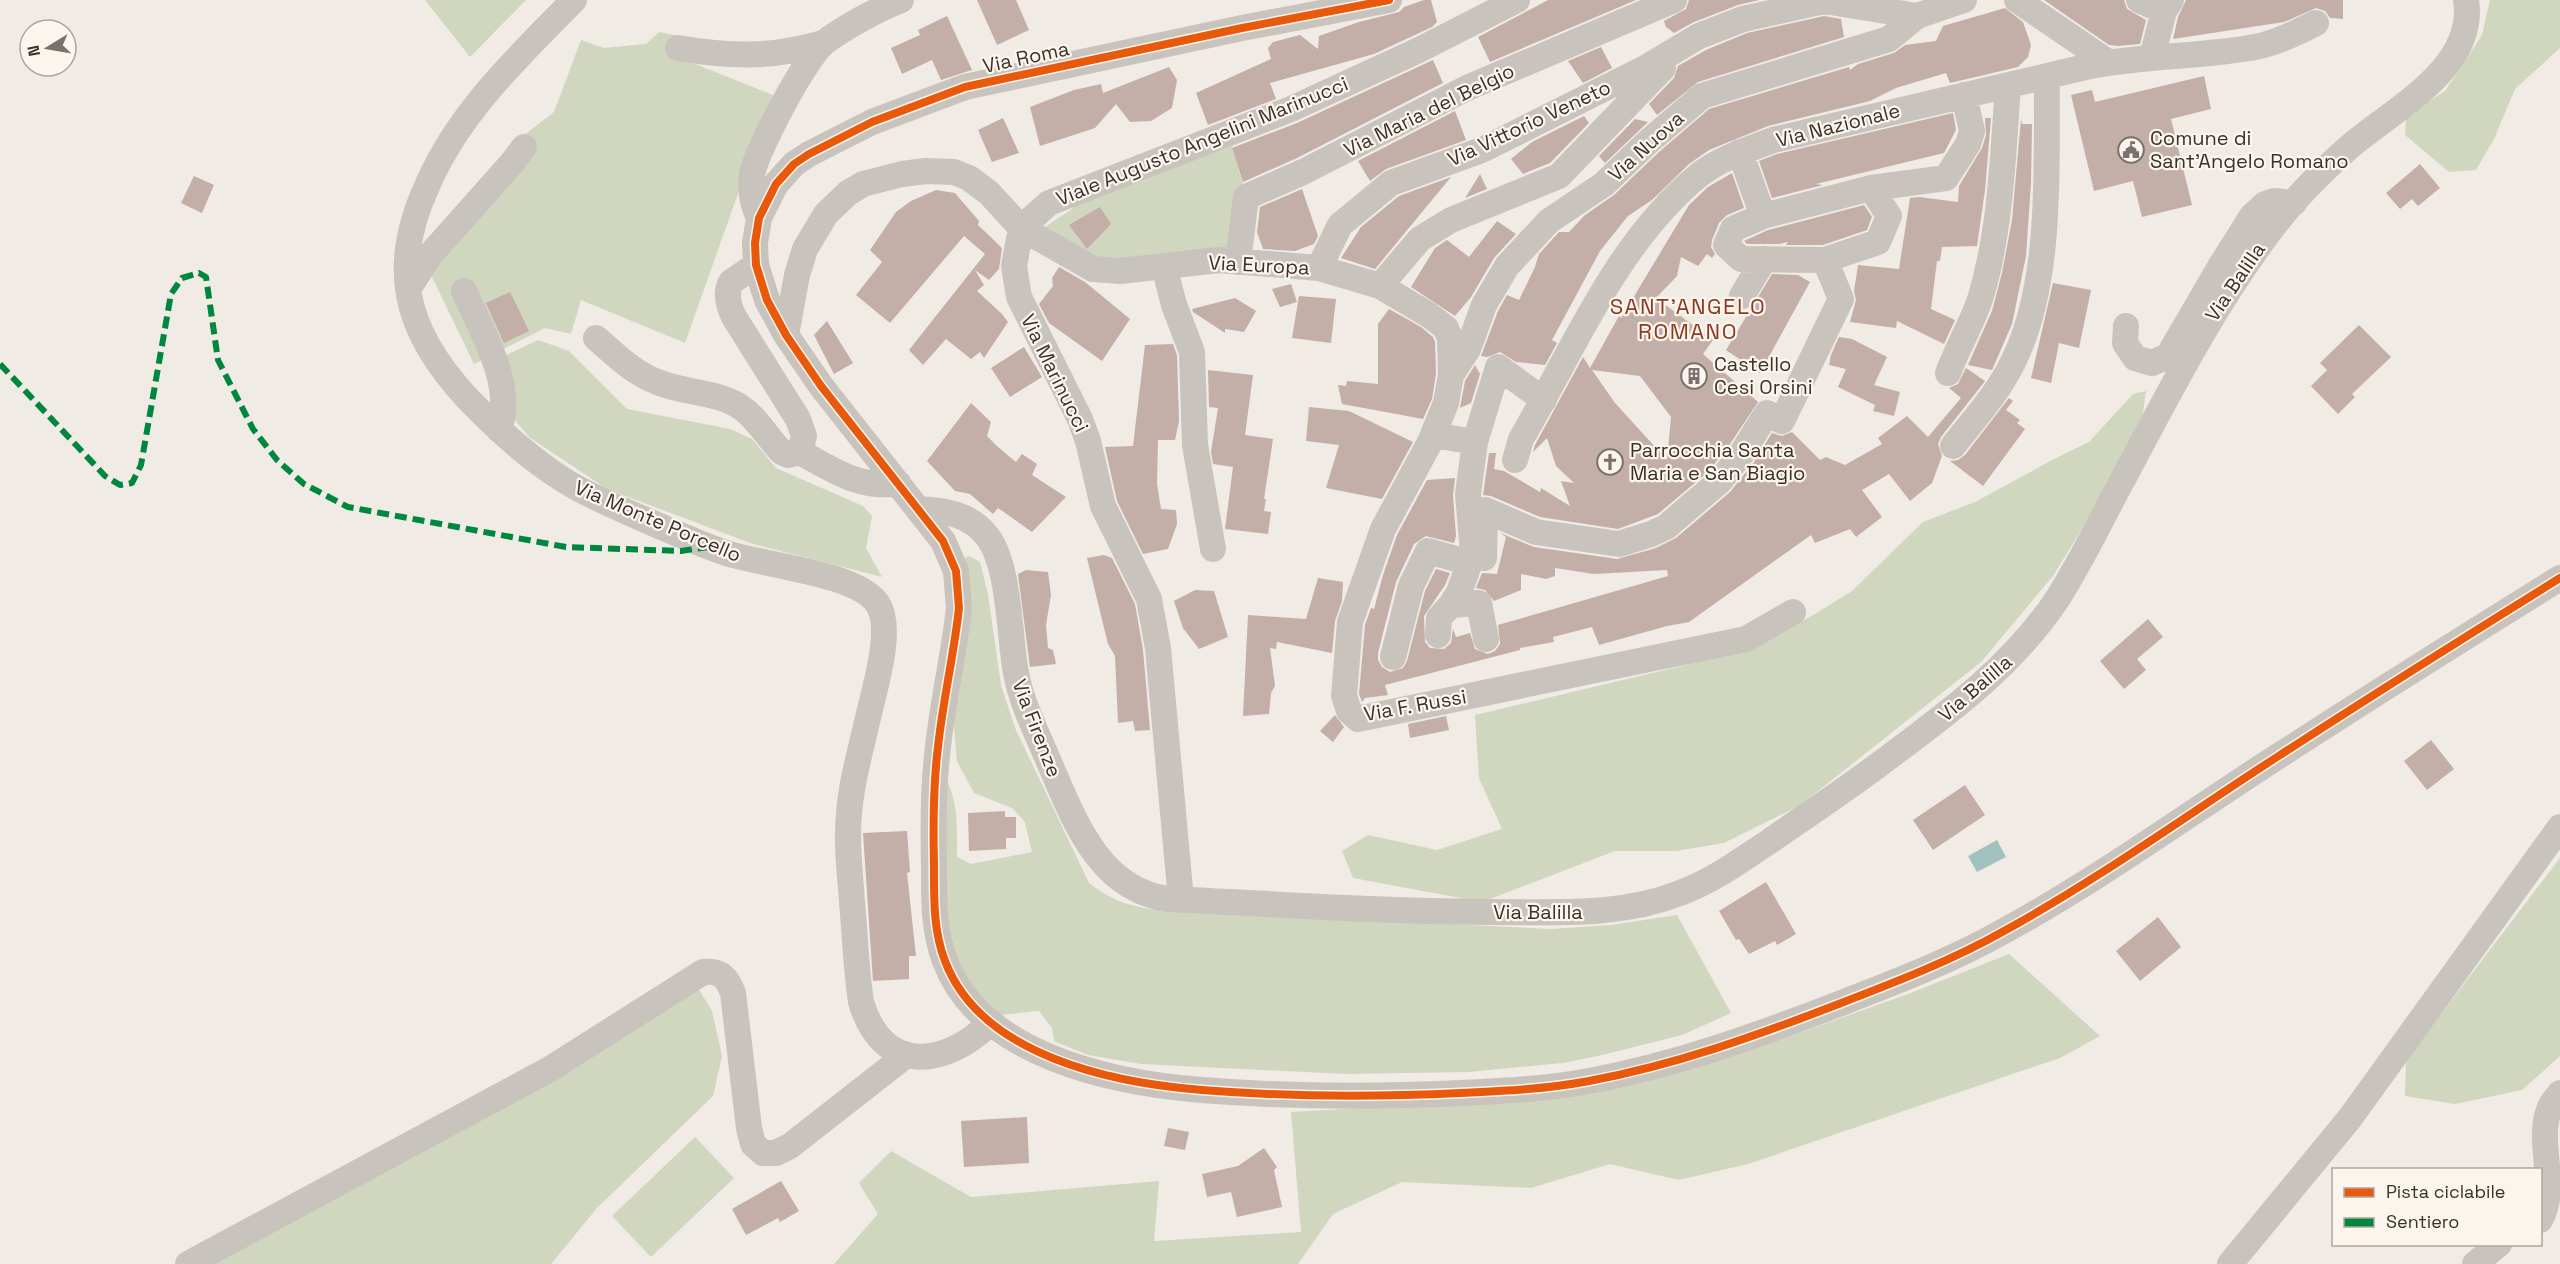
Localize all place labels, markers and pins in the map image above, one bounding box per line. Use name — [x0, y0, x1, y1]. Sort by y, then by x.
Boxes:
place label: Comune di Sant'Angelo Romano — [2150, 125, 2349, 174]
public building icon: Comune di Sant'Angelo Romano — [2116, 135, 2146, 165]
place label: Castello Cesi Orsini — [1714, 351, 1813, 400]
building icon: Castello Cesi Orsini — [1679, 361, 1709, 391]
place label: Parrocchia Santa Maria e San Biagio — [1630, 437, 1805, 486]
church icon: Parrocchia Santa Maria e San Biagio — [1595, 447, 1625, 477]

